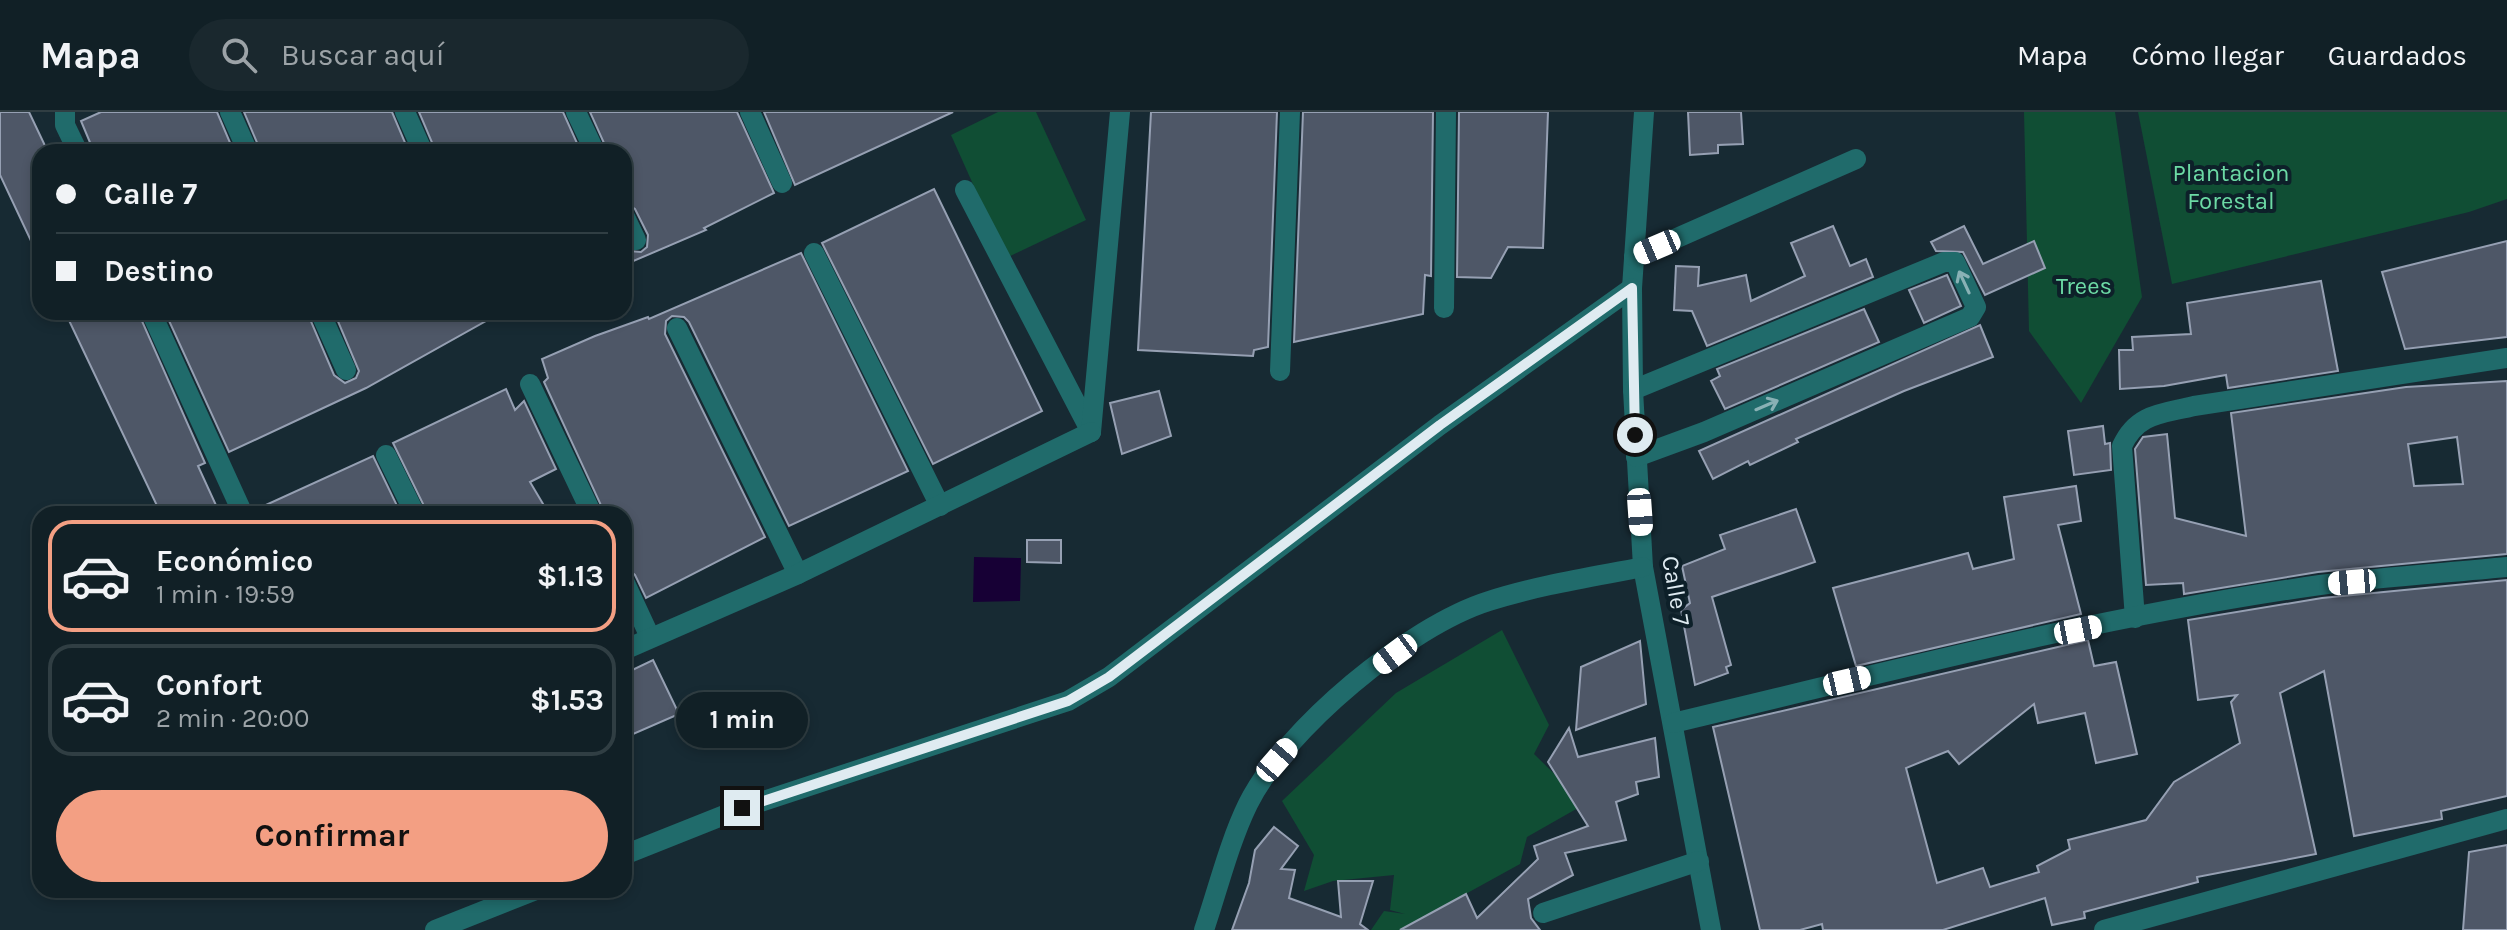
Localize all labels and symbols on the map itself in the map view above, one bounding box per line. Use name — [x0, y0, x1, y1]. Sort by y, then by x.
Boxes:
park label: Plantacion Forestal — [2172, 159, 2290, 215]
car — [1630, 227, 1684, 267]
one-way arrow — [1956, 271, 1971, 295]
park label: Trees — [2056, 272, 2112, 300]
one-way arrow — [1755, 396, 1779, 411]
route start — [1617, 417, 1653, 453]
car — [1626, 487, 1654, 537]
street label: Calle 7 — [1656, 554, 1696, 628]
car — [2327, 568, 2377, 596]
car — [2052, 614, 2104, 646]
car — [1369, 630, 1421, 678]
car — [1821, 664, 1873, 698]
callout: 1 min — [676, 692, 808, 748]
car — [1252, 734, 1302, 786]
route end — [724, 790, 760, 826]

